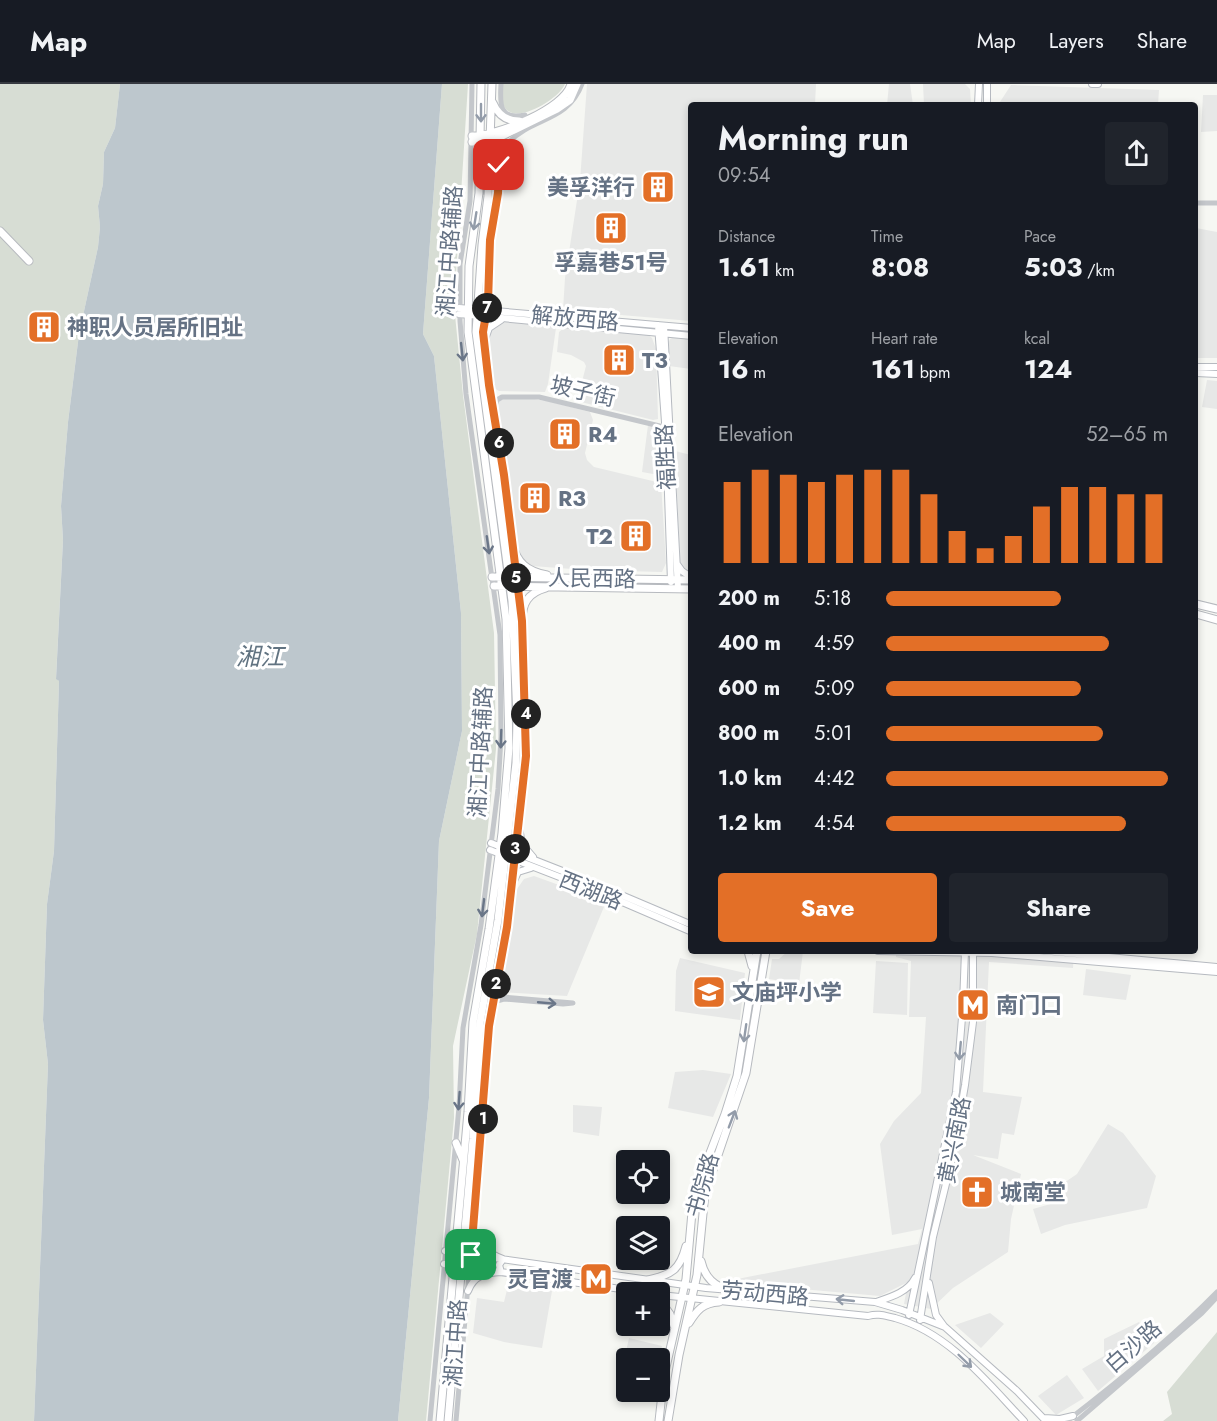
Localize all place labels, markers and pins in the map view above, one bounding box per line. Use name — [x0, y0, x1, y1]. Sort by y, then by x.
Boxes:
pin — [473, 139, 524, 190]
building icon: 美孚洋行 — [640, 169, 676, 205]
place label: 美孚洋行 — [547, 171, 635, 203]
building icon: 孚嘉巷51号 — [593, 210, 629, 246]
place label: 孚嘉巷51号 — [554, 246, 668, 278]
pin: 7 — [472, 293, 502, 323]
building icon: 神职人员居所旧址 — [26, 309, 62, 345]
place label: 神职人员居所旧址 — [67, 311, 243, 343]
building icon: T3 — [601, 342, 637, 378]
place label: T3 — [642, 344, 668, 376]
building icon: R4 — [547, 416, 583, 452]
place label: R4 — [588, 418, 618, 450]
pin: 6 — [484, 428, 514, 458]
building icon: R3 — [517, 480, 553, 516]
place label: R3 — [558, 482, 586, 514]
building icon: T2 — [618, 518, 654, 554]
place label: T2 — [586, 520, 613, 552]
pin: 5 — [501, 563, 531, 593]
pin: 4 — [511, 699, 541, 729]
pin: 3 — [500, 834, 530, 864]
pin: 2 — [481, 969, 511, 999]
school or university icon: 文庙坪小学 — [691, 974, 727, 1010]
place label: 文庙坪小学 — [732, 976, 842, 1008]
metro station icon: 南门口 — [955, 987, 991, 1023]
place label: 南门口 — [996, 989, 1062, 1021]
pin: 1 — [468, 1104, 498, 1134]
church icon: 城南堂 — [959, 1174, 995, 1210]
place label: 城南堂 — [1000, 1176, 1066, 1208]
pin — [445, 1229, 496, 1280]
metro station icon: 灵官渡 — [578, 1261, 614, 1297]
place label: 灵官渡 — [507, 1263, 573, 1295]

